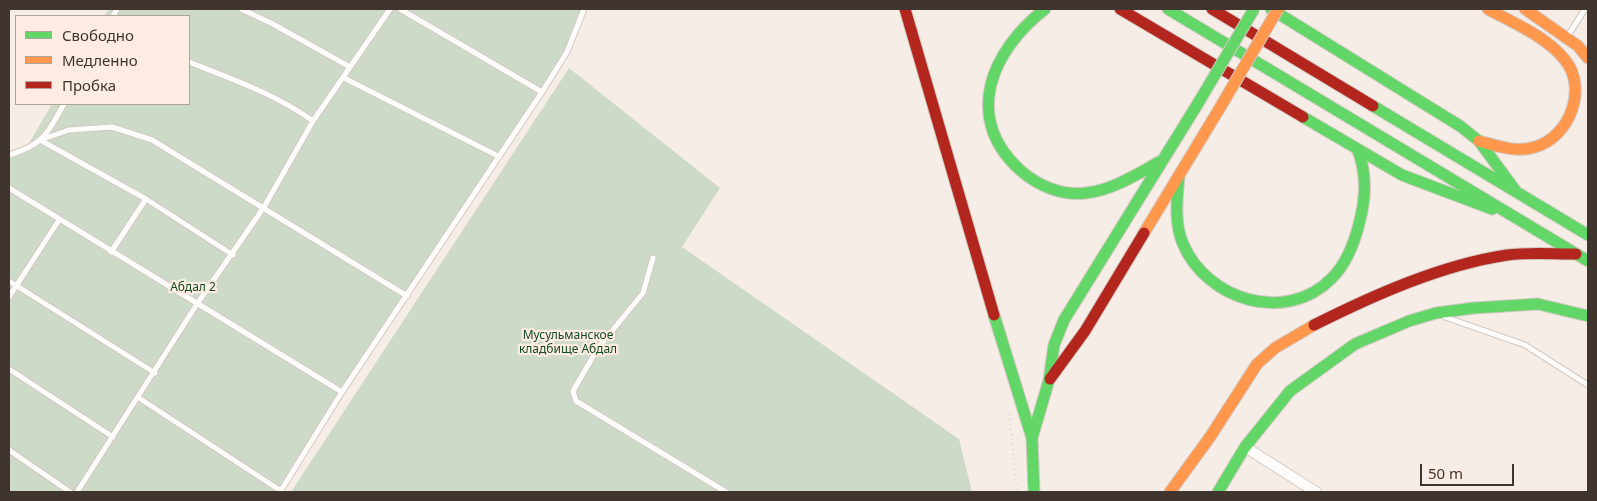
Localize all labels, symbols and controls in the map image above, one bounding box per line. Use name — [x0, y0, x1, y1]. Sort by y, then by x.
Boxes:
legend — [15, 15, 190, 105]
text: Свободно — [62, 25, 134, 45]
text: Медленно — [62, 50, 138, 70]
text: Пробка — [62, 75, 116, 95]
park label: Абдал 2 — [170, 281, 216, 295]
park label: Мусульманское кладбище Абдал — [519, 329, 617, 357]
scale bar — [1422, 454, 1516, 486]
text: 50 m — [1428, 463, 1463, 483]

